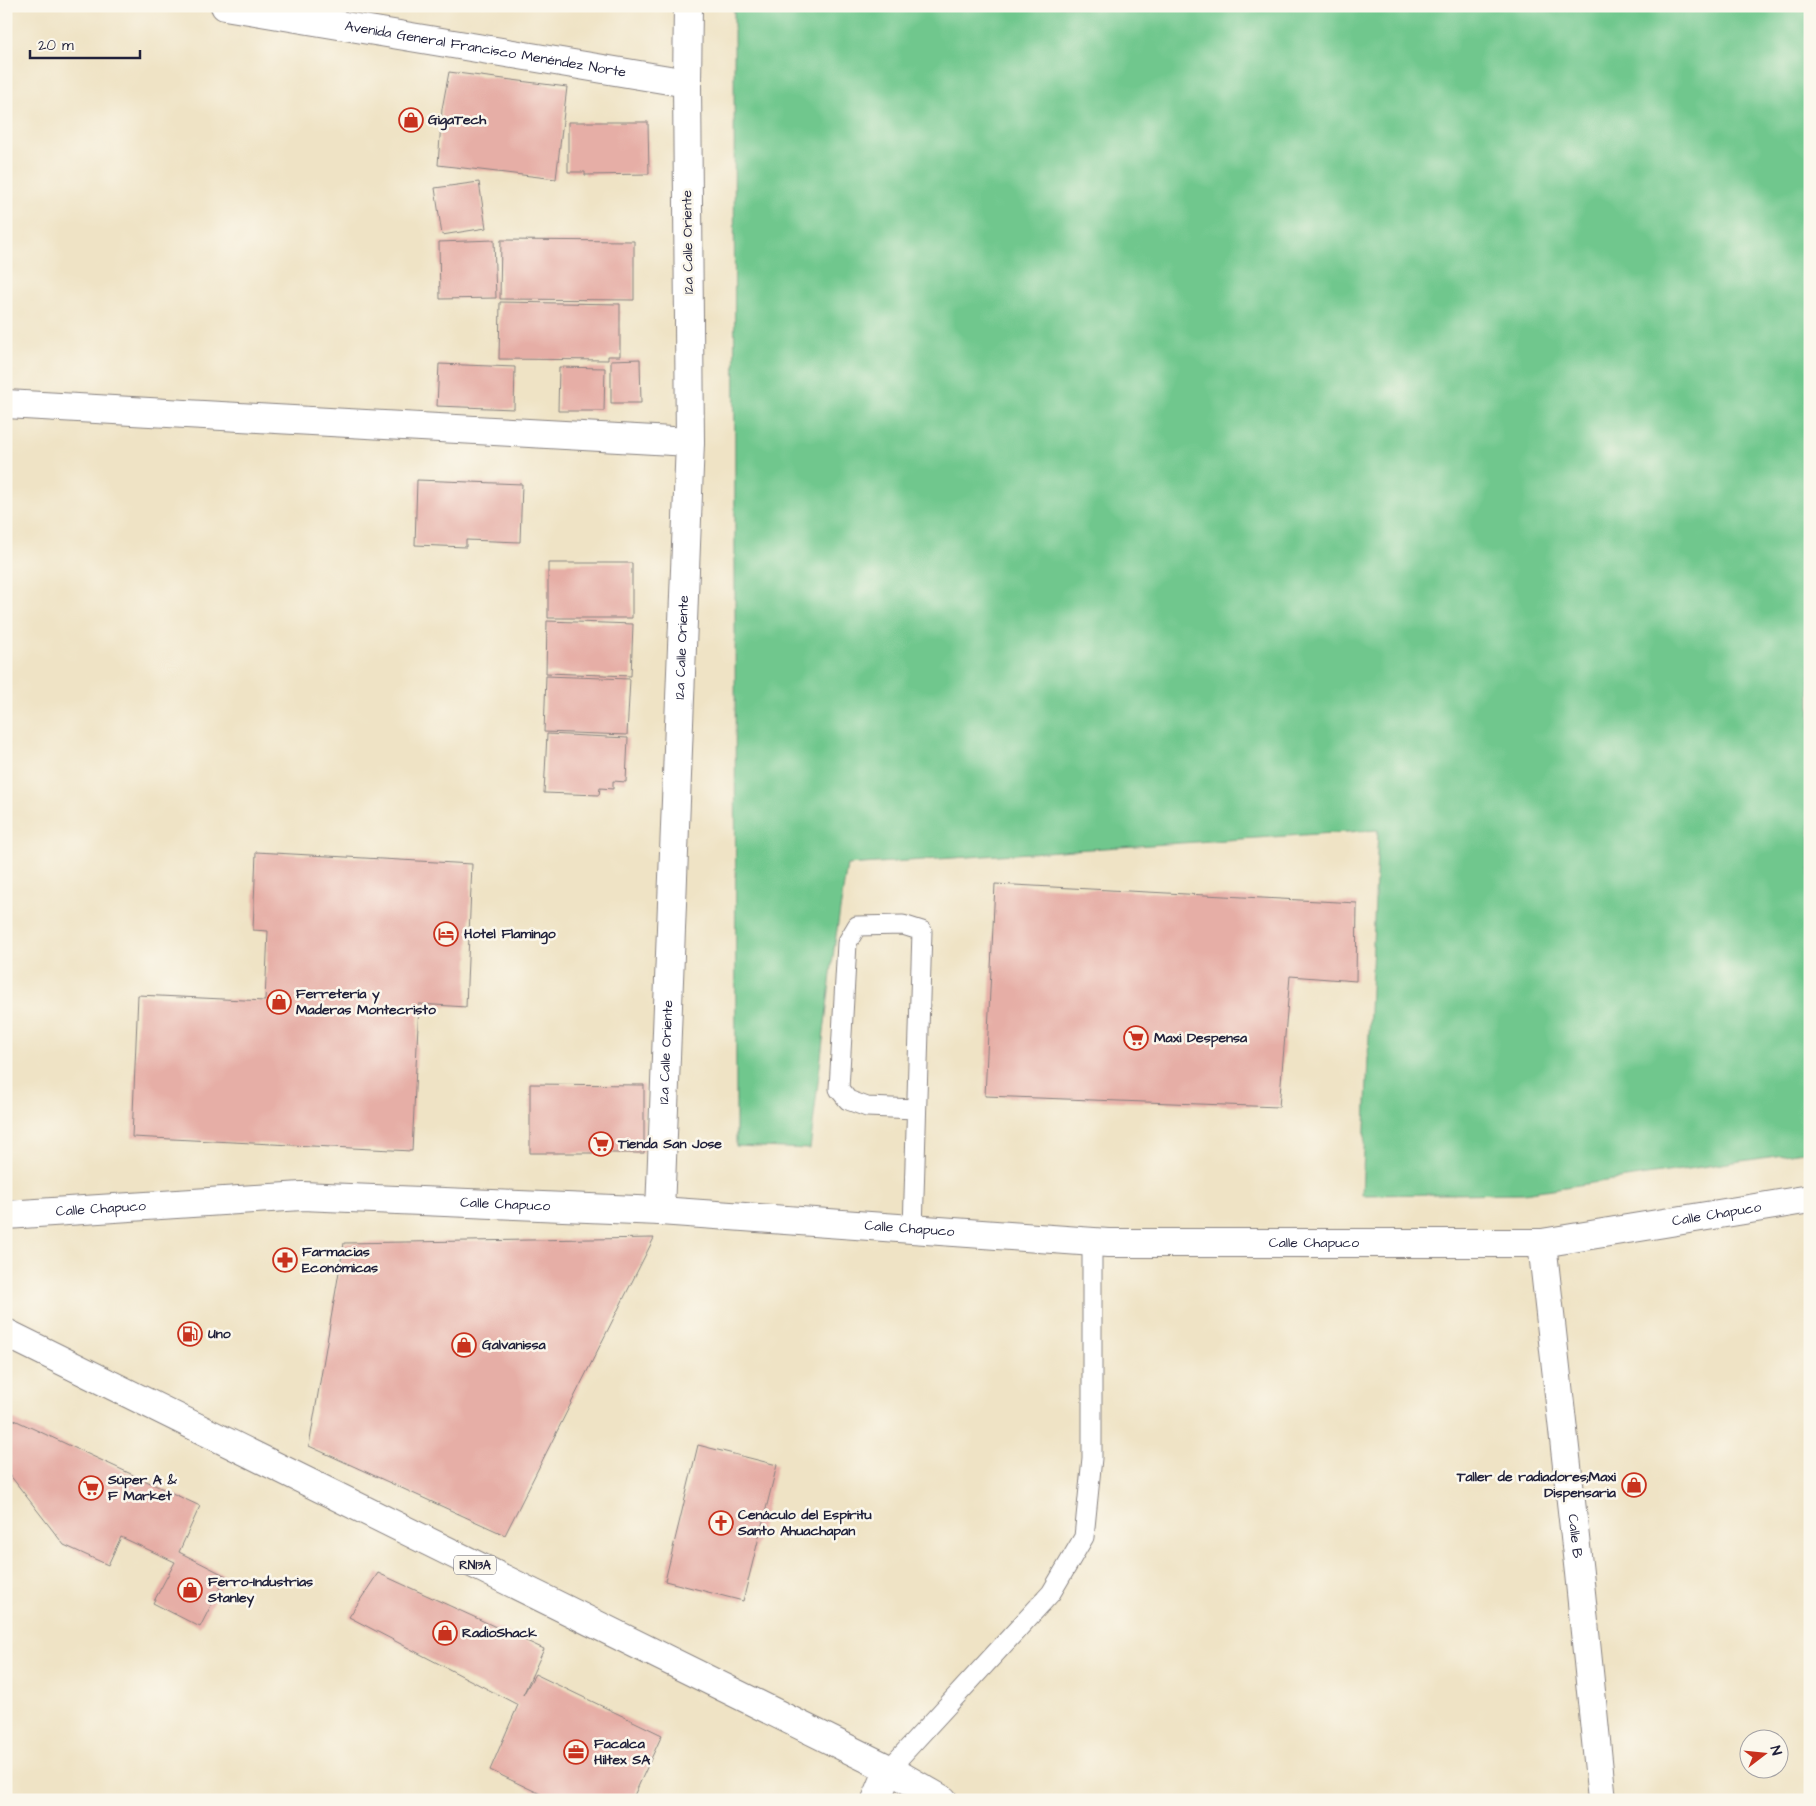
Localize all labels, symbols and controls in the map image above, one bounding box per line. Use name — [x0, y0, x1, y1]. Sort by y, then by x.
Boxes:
street label: Avenida General Francisco Menéndez Norte — [343, 16, 628, 83]
scale bar — [30, 28, 140, 60]
text: 20 m — [38, 35, 74, 56]
shop icon: GigaTech — [398, 107, 424, 133]
place label: GigaTech — [428, 110, 487, 131]
street label: 12a Calle Oriente — [677, 189, 699, 294]
street label: 12a Calle Oriente — [670, 595, 694, 700]
hotel icon: Hotel Flamingo — [433, 921, 459, 947]
place label: Hotel Flamingo — [464, 924, 556, 945]
place label: Ferretería y Maderas Montecristo — [296, 984, 436, 1020]
shop icon: Ferretería y Maderas Montecristo — [266, 989, 292, 1015]
street label: 12a Calle Oriente — [654, 999, 678, 1105]
supermarket icon: Maxi Despensa — [1123, 1025, 1149, 1051]
place label: Maxi Despensa — [1154, 1028, 1248, 1048]
supermarket icon: Tienda San Jose — [588, 1131, 614, 1157]
place label: Tienda San Jose — [617, 1134, 722, 1154]
street label: Calle Chapuco — [460, 1193, 551, 1216]
street label: Calle Chapuco — [55, 1196, 147, 1222]
street label: Calle Chapuco — [1670, 1197, 1763, 1232]
street label: Calle Chapuco — [864, 1216, 955, 1242]
street label: Calle Chapuco — [1269, 1233, 1359, 1253]
place label: Farmacias Económicas — [302, 1242, 378, 1278]
pharmacy icon: Farmacias Económicas — [272, 1247, 298, 1273]
fuel station icon: Uno — [177, 1321, 203, 1347]
place label: Uno — [208, 1324, 231, 1344]
shop icon: Galvanissa — [451, 1332, 477, 1358]
place label: Galvanissa — [482, 1335, 547, 1355]
place label: Taller de radiadores;Maxi Dispensaria — [1456, 1467, 1617, 1503]
place label: Súper A & F Market — [107, 1470, 177, 1506]
shop icon: Taller de radiadores;Maxi Dispensaria — [1621, 1472, 1647, 1498]
supermarket icon: Súper A & F Market — [78, 1475, 104, 1501]
place label: Cenáculo del Espíritu Santo Ahuachapan — [737, 1505, 872, 1541]
church icon: Cenáculo del Espíritu Santo Ahuachapan — [708, 1510, 734, 1536]
street label: Calle B — [1562, 1513, 1587, 1559]
road number: RN13A — [454, 1556, 496, 1574]
place label: Ferro-Industrias Stanley — [207, 1572, 313, 1608]
shop icon: Ferro-Industrias Stanley — [177, 1577, 203, 1603]
shop icon: RadioShack — [432, 1620, 458, 1646]
place label: RadioShack — [462, 1623, 537, 1643]
north arrow — [1738, 1728, 1788, 1778]
place label: Facalca Hiltex SA — [594, 1734, 651, 1770]
office icon: Facalca Hiltex SA — [563, 1739, 589, 1765]
text: N — [1765, 1744, 1786, 1758]

